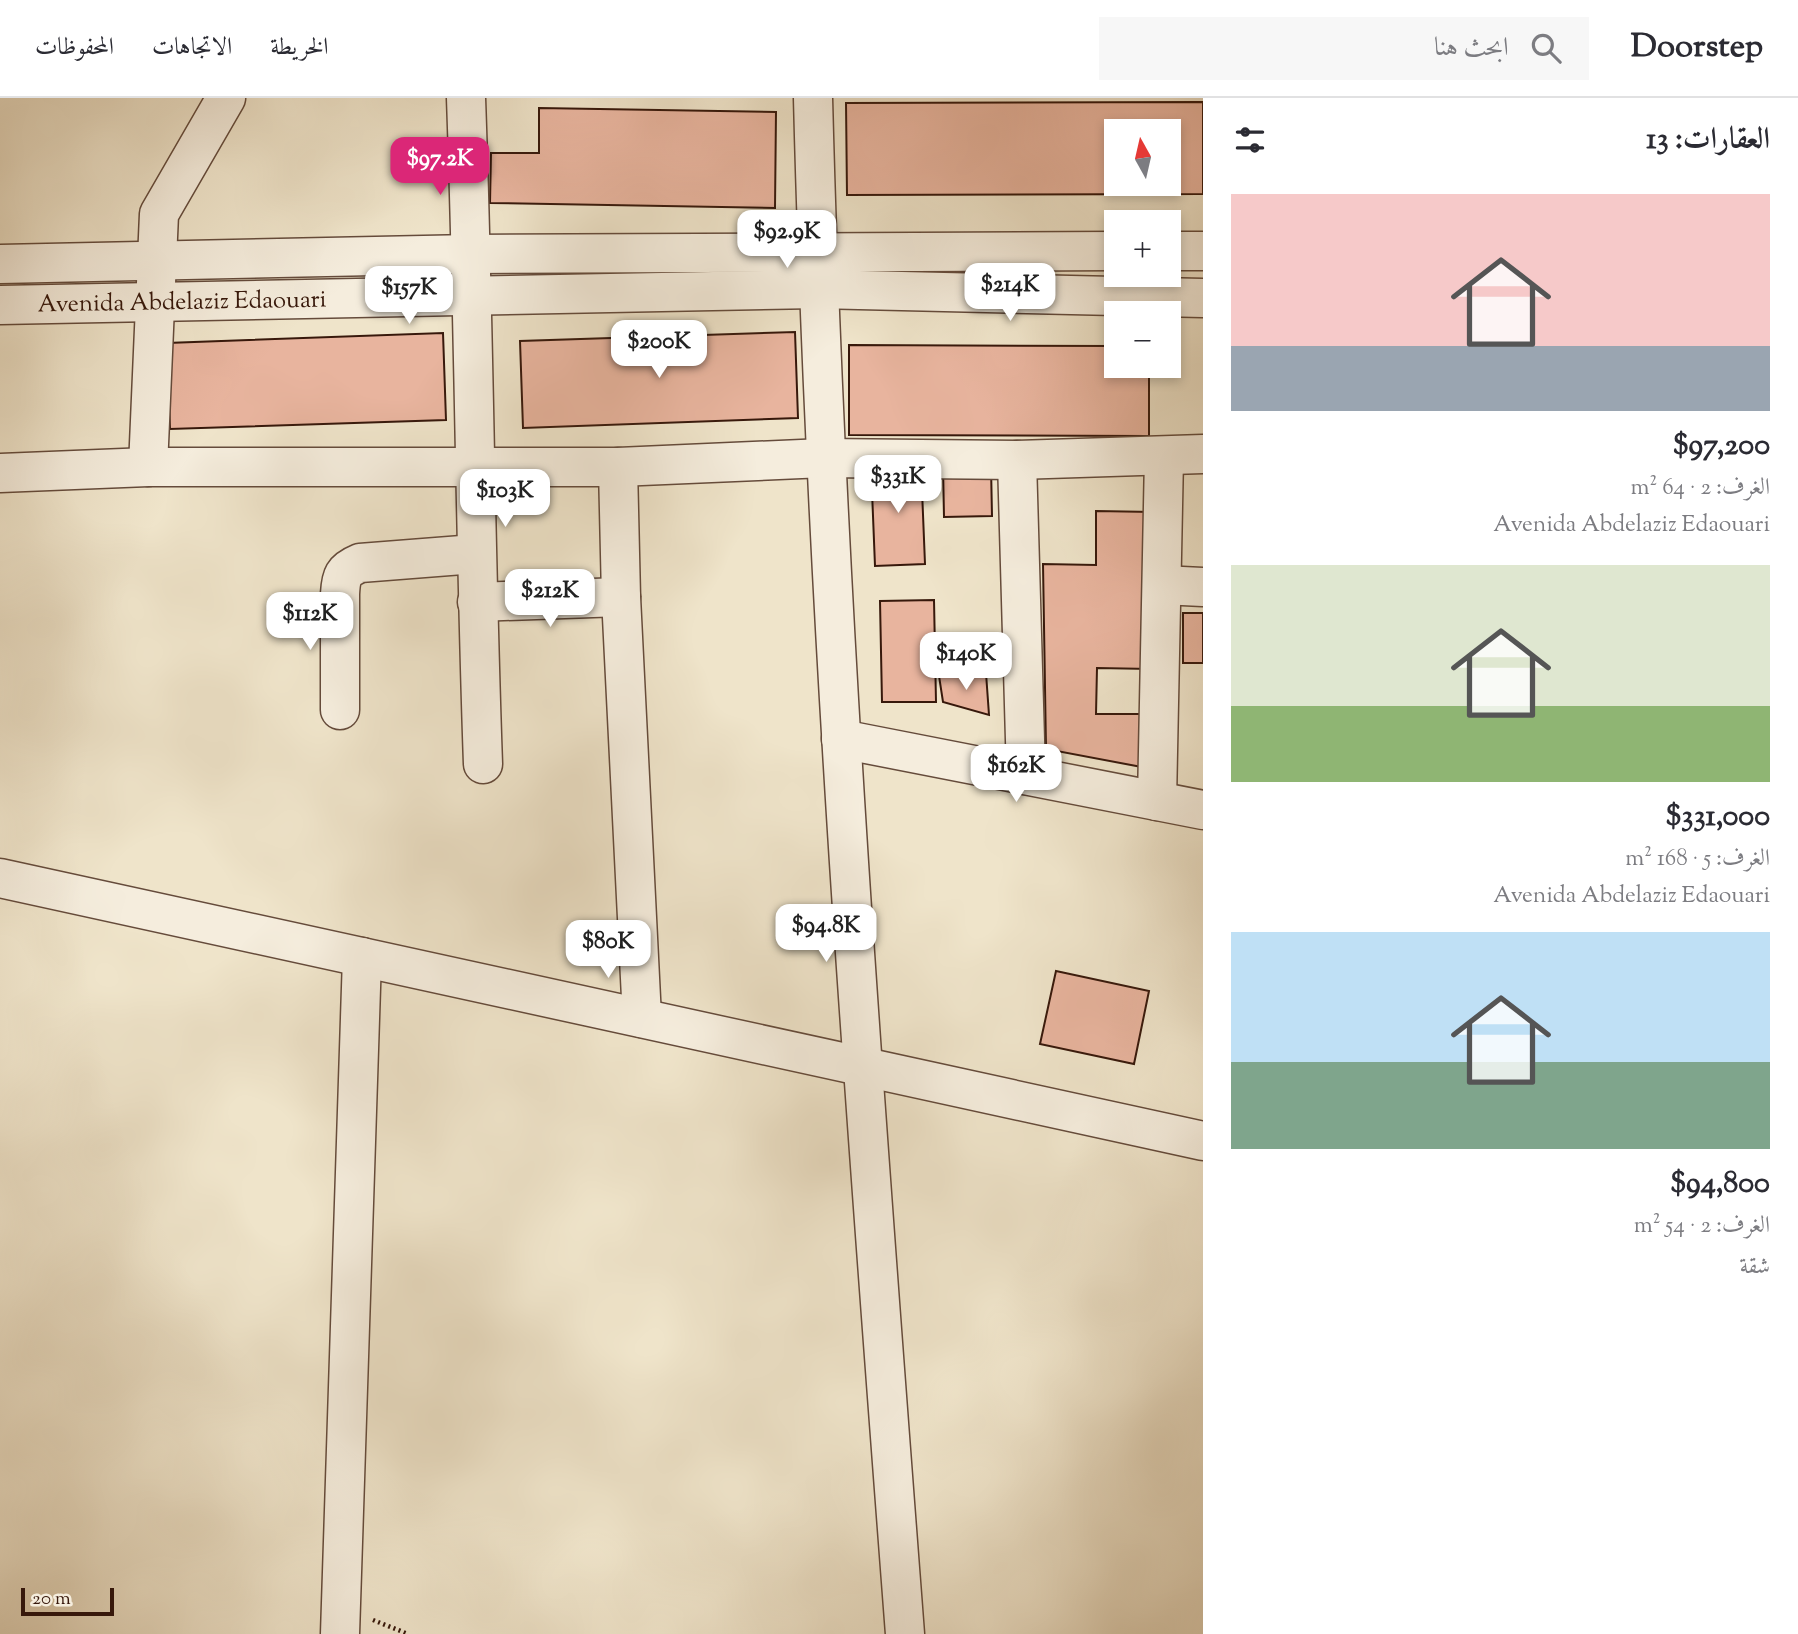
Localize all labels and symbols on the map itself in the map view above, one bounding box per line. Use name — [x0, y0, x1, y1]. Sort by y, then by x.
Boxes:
north arrow — [1104, 119, 1181, 196]
pin: $97.2K — [383, 138, 497, 197]
pin: $92.9K — [730, 211, 844, 270]
pin: $214K — [961, 264, 1059, 323]
pin: $157K — [360, 266, 458, 326]
street label: Avenida Abdelaziz Edaouari — [37, 283, 327, 323]
pin: $200K — [610, 320, 708, 380]
pin: $331K — [849, 456, 947, 515]
pin: $103K — [456, 470, 554, 529]
pin: $212K — [501, 570, 599, 629]
pin: $112K — [261, 592, 359, 652]
pin: $140K — [917, 632, 1015, 692]
pin: $162K — [967, 744, 1065, 804]
pin: $94.8K — [769, 904, 883, 964]
pin: $80K — [567, 920, 649, 980]
scale bar — [21, 1585, 114, 1617]

